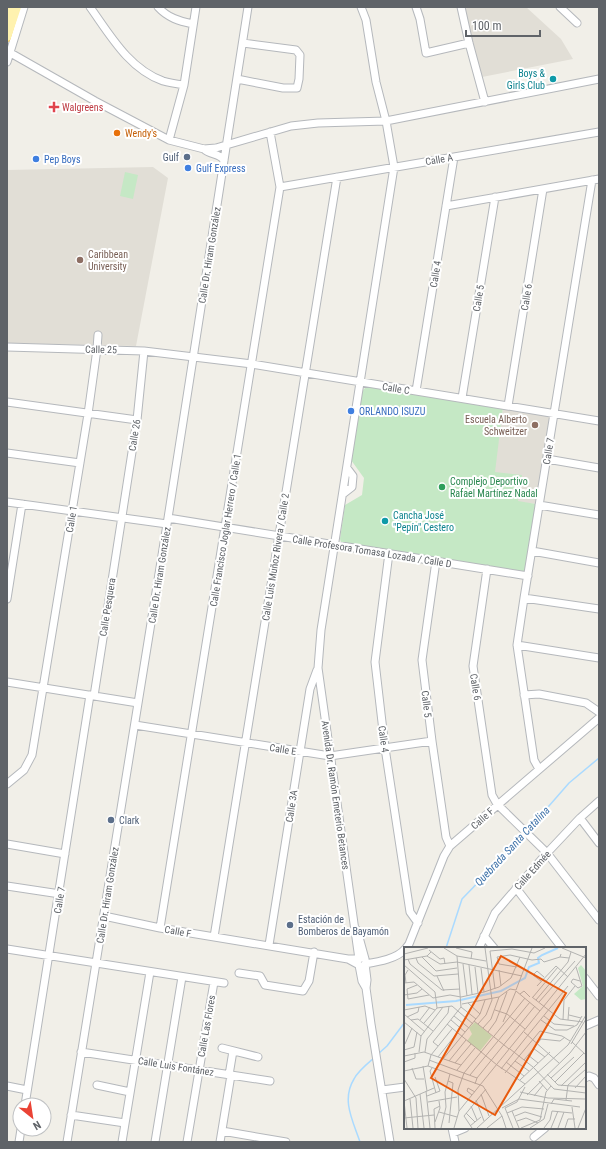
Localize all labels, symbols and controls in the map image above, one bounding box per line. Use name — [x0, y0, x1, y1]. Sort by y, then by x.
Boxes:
scale bar — [466, 12, 540, 38]
text: 100 m — [472, 19, 502, 33]
place label: Boys & Girls Club — [507, 68, 546, 91]
marker: Boys & Girls Club — [548, 74, 558, 84]
marker: Walgreens — [49, 102, 59, 112]
place label: Walgreens — [62, 102, 104, 113]
marker: Wendy's — [112, 128, 122, 138]
place label: Wendy's — [125, 128, 158, 139]
place label: Gulf — [163, 152, 180, 163]
marker: Gulf — [182, 152, 192, 162]
street label: Calle A — [424, 152, 454, 167]
marker: Pep Boys — [31, 154, 41, 164]
place label: Pep Boys — [44, 154, 81, 165]
marker: Gulf Express — [183, 163, 193, 173]
place label: Gulf Express — [196, 163, 246, 174]
street label: Calle Dr. Hiram González — [196, 206, 223, 304]
place label: Caribbean University — [88, 249, 128, 272]
marker: Caribbean University — [75, 255, 85, 265]
street label: Calle 4 — [428, 260, 443, 288]
street label: Calle 6 — [519, 283, 534, 311]
street label: Calle 5 — [471, 284, 486, 312]
street label: Calle 25 — [85, 344, 117, 355]
street label: Calle C — [381, 381, 411, 396]
marker: ORLANDO ISUZU — [346, 406, 356, 416]
place label: ORLANDO ISUZU — [359, 406, 426, 417]
place label: Escuela Alberto Schweitzer — [465, 414, 527, 437]
street label: Calle 26 — [127, 418, 142, 452]
marker: Escuela Alberto Schweitzer — [530, 420, 540, 430]
street label: Calle 7 — [541, 437, 556, 465]
street label: Calle Francisco Joglar Herrero / Calle 1 — [208, 453, 243, 607]
place label: Complejo Deportivo Rafael Martínez Nadal — [450, 476, 538, 499]
marker: Complejo Deportivo Rafael Martínez Nadal — [437, 482, 447, 492]
street label: Calle Luis Muñoz Rivera / Calle 2 — [260, 493, 291, 622]
street label: Calle 1 — [64, 505, 79, 533]
place label: Cancha José "Pepín" Cestero — [393, 510, 454, 533]
marker: Cancha José "Pepín" Cestero — [380, 516, 390, 526]
street label: Calle Dr. Hiram González — [146, 526, 173, 624]
street label: Calle Profesora Tomasa Lozada / Calle D — [292, 533, 453, 570]
street label: Calle Pesquera — [97, 577, 118, 637]
street label: Calle 6 — [468, 673, 483, 701]
street label: Calle 5 — [419, 690, 434, 718]
street label: Avenida Dr. Ramón Emeterio Betances — [320, 720, 351, 871]
street label: Calle 4 — [376, 725, 391, 753]
street label: Calle E — [269, 742, 297, 757]
street label: Calle 3A — [284, 789, 300, 823]
water label: Quebrada Santa Catalina — [472, 804, 553, 889]
street label: Calle F — [469, 805, 496, 831]
marker: Clark — [106, 815, 116, 825]
place label: Clark — [119, 815, 140, 826]
street label: Calle Dr. Hiram González — [94, 846, 121, 944]
street label: Calle Edmée — [512, 848, 553, 892]
street label: Calle 7 — [52, 886, 67, 914]
place label: Estación de Bomberos de Bayamón — [298, 914, 389, 937]
marker: Estación de Bomberos de Bayamón — [285, 920, 295, 930]
street label: Calle F — [164, 924, 192, 939]
inset map — [404, 947, 586, 1129]
street label: Calle Las Flores — [196, 994, 217, 1058]
street label: Calle Luis Fontánez — [137, 1055, 215, 1078]
north arrow — [12, 1097, 52, 1137]
text: N — [30, 1118, 43, 1133]

